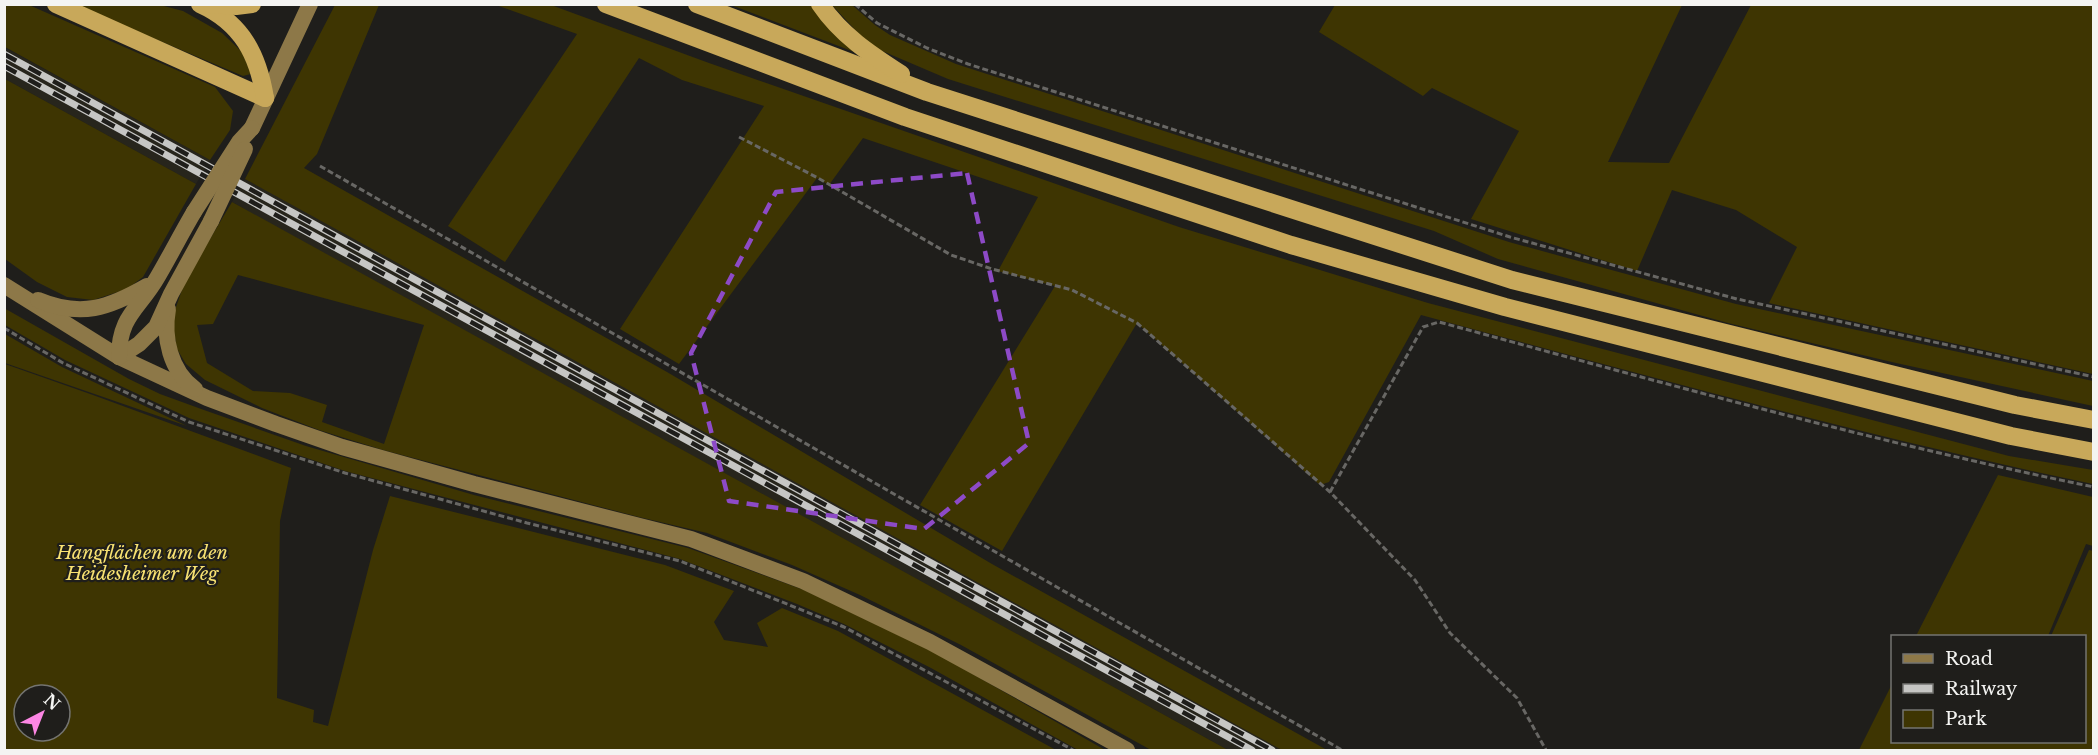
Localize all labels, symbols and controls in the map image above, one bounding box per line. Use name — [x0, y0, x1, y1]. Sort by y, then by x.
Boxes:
park label: Hangflächen um den Heidesheimer Weg — [55, 542, 228, 585]
legend — [1891, 635, 2086, 743]
text: Road — [1945, 648, 1993, 670]
text: Railway — [1945, 678, 2018, 700]
north arrow — [12, 683, 72, 743]
text: N — [40, 689, 64, 714]
text: Park — [1945, 708, 1987, 730]

